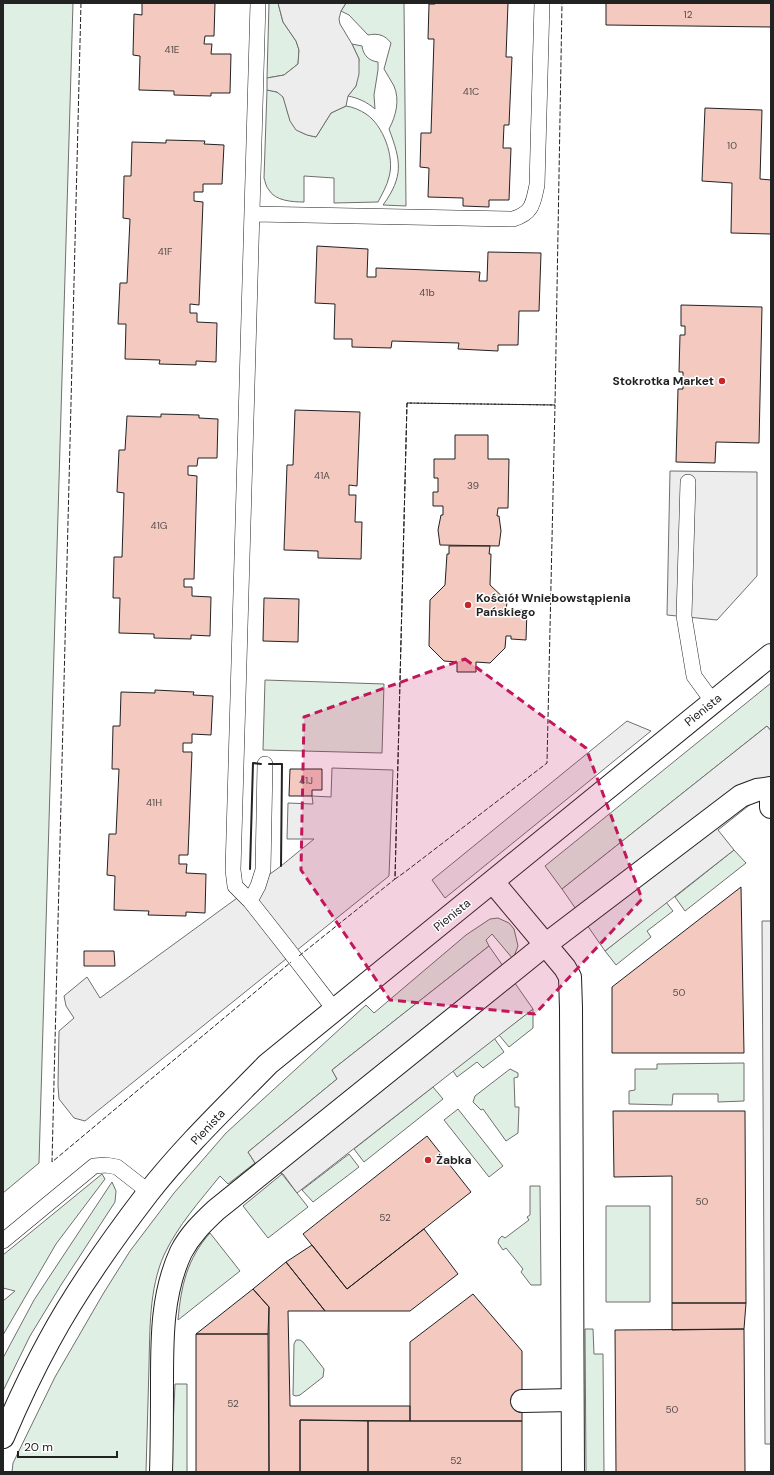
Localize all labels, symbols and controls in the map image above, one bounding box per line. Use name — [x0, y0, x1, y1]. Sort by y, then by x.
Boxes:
house number: 12 — [684, 8, 693, 21]
house number: 41E — [165, 43, 180, 56]
house number: 41C — [463, 85, 479, 98]
house number: 10 — [727, 139, 737, 152]
house number: 41F — [158, 245, 173, 258]
house number: 41b — [419, 286, 435, 299]
place label: Stokrotka Market — [612, 373, 714, 389]
marker: Stokrotka Market — [717, 376, 727, 386]
house number: 41A — [314, 469, 330, 482]
house number: 39 — [467, 479, 479, 492]
house number: 41G — [151, 519, 167, 532]
place label: Kościół Wniebowstąpienia Pańskiego — [476, 590, 631, 620]
marker: Kościół Wniebowstąpienia Pańskiego — [463, 600, 473, 610]
street label: Pienista — [681, 690, 725, 730]
house number: 41J — [299, 774, 313, 787]
house number: 41H — [146, 796, 162, 809]
street label: Pienista — [430, 895, 474, 935]
house number: 50 — [673, 986, 686, 999]
street label: Pienista — [187, 1106, 229, 1148]
place label: Żabka — [436, 1152, 472, 1168]
marker: Żabka — [423, 1155, 433, 1165]
house number: 50 — [696, 1195, 709, 1208]
house number: 52 — [379, 1211, 391, 1224]
house number: 52 — [227, 1397, 239, 1410]
house number: 50 — [666, 1403, 679, 1416]
scale bar — [18, 1433, 117, 1459]
text: 20 m — [24, 1439, 53, 1455]
house number: 52 — [450, 1454, 462, 1467]

